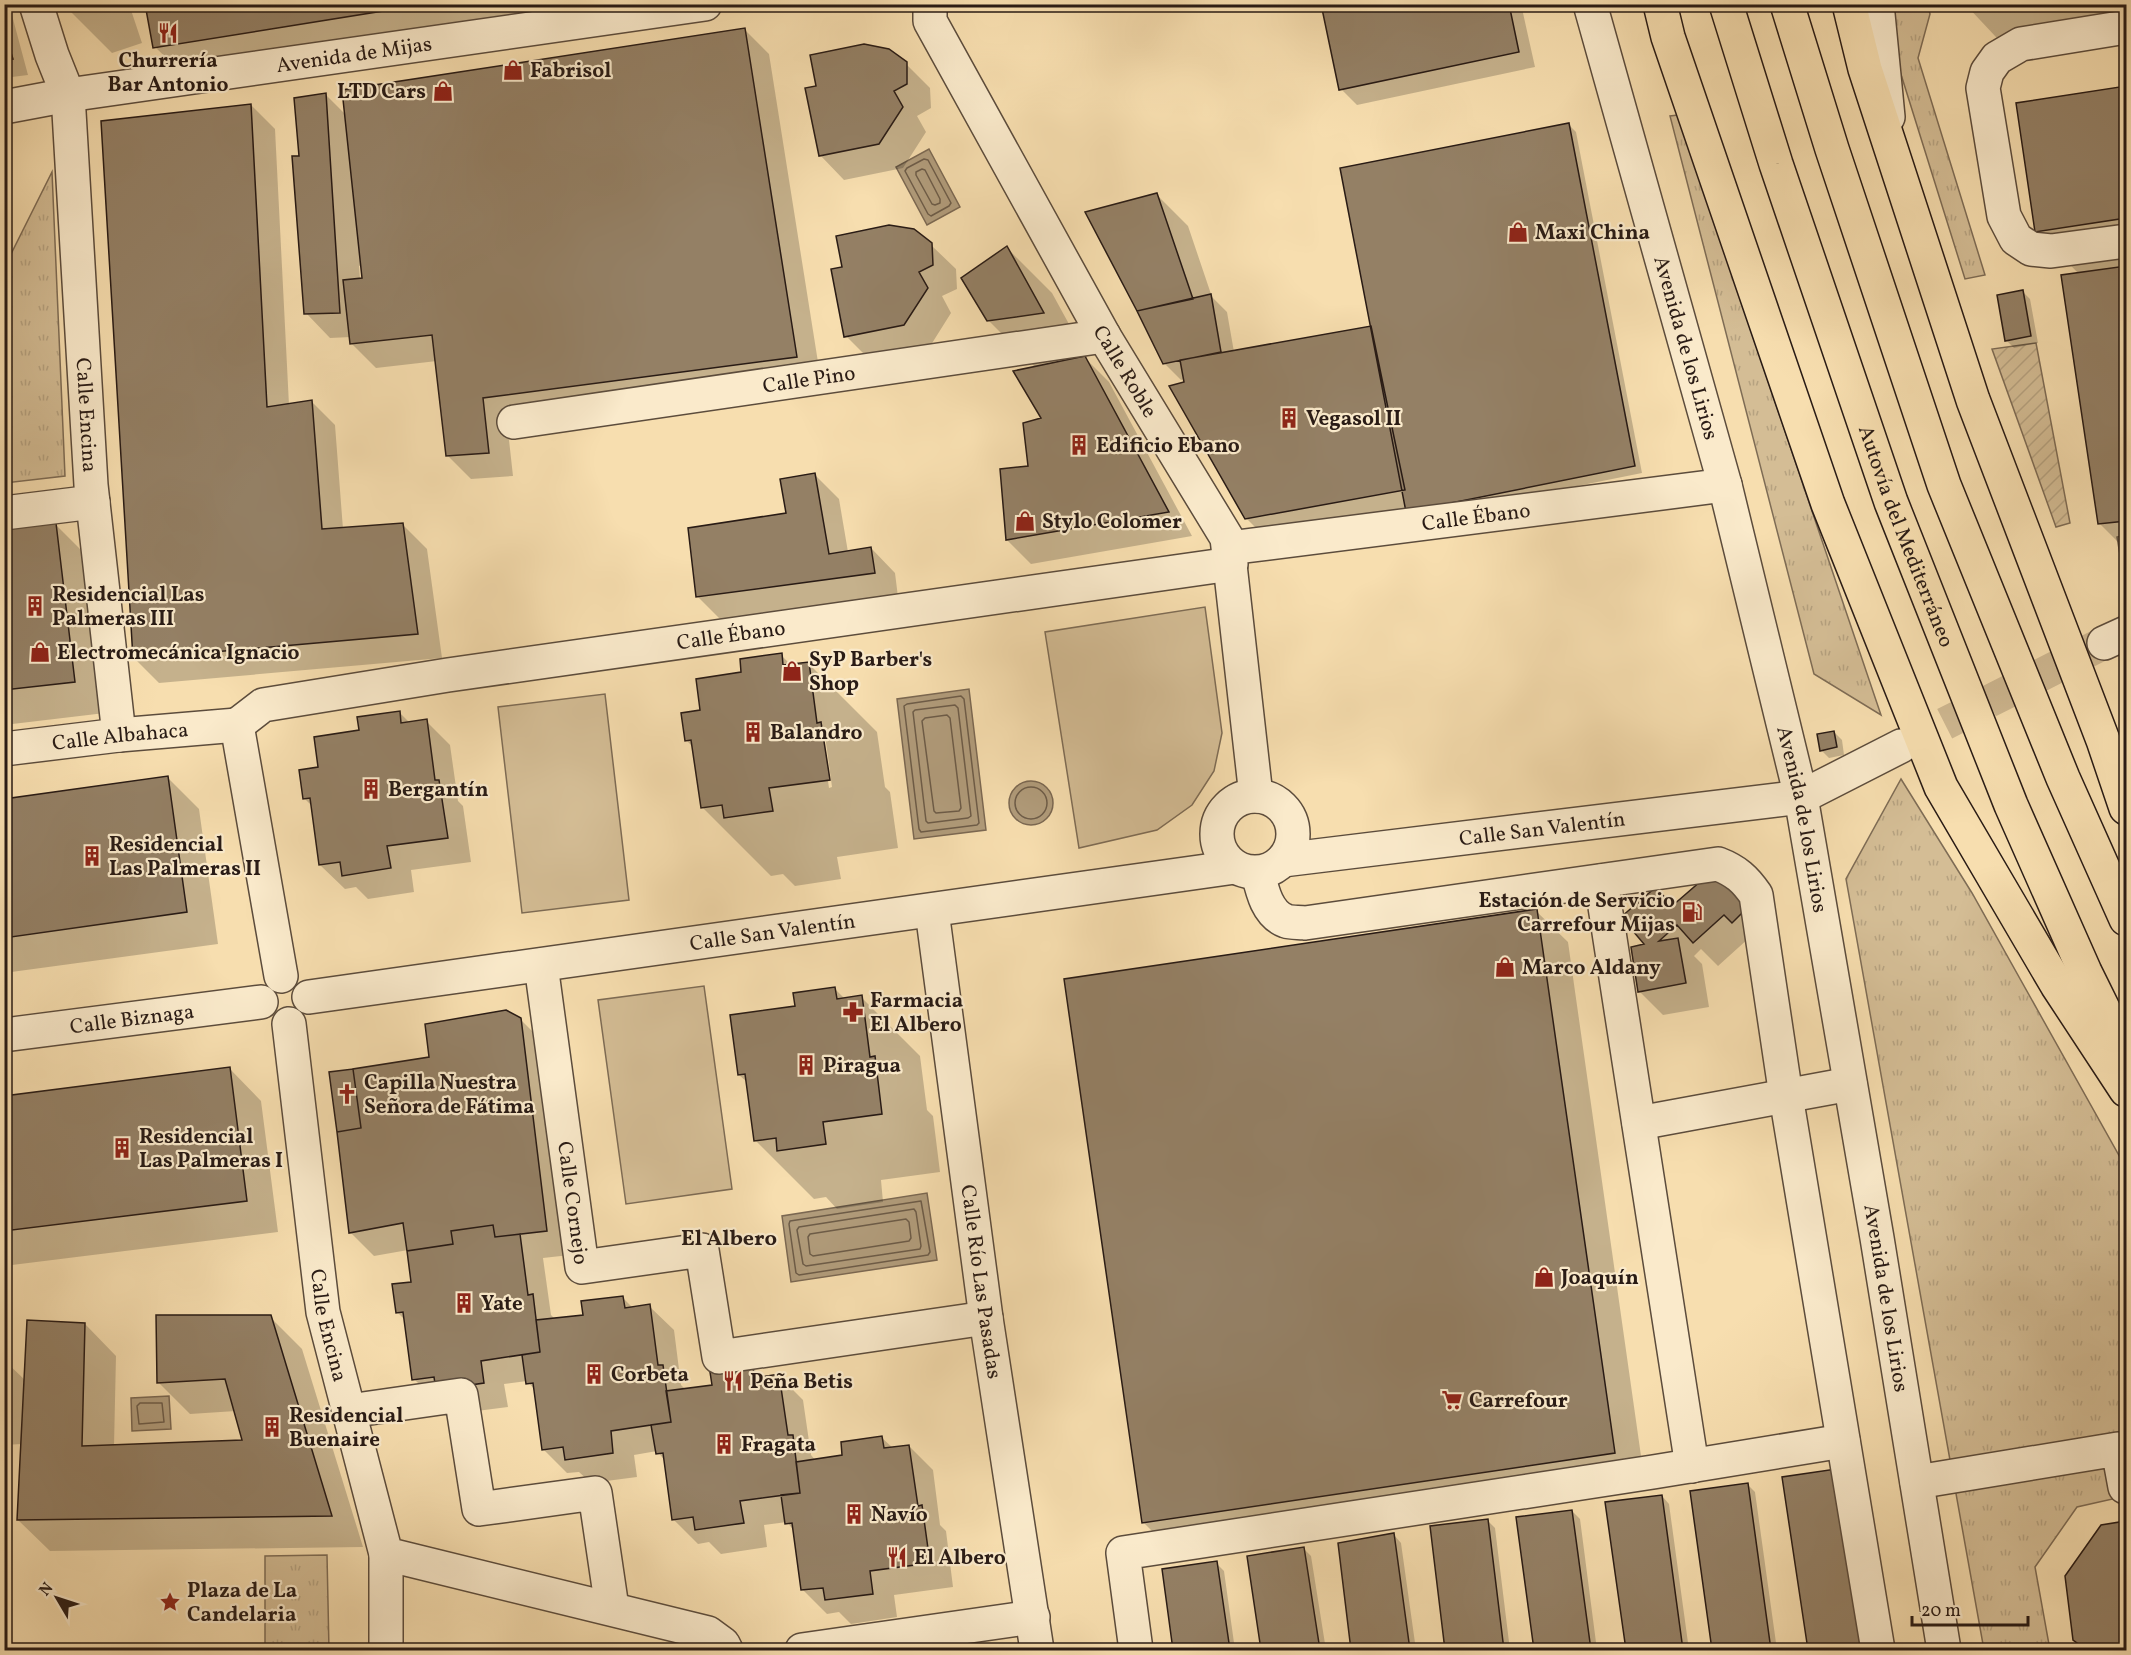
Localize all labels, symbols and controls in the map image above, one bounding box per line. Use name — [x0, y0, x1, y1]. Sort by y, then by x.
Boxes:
restaurant icon: Churrería Bar Antonio — [156, 21, 180, 45]
street label: Avenida de Mijas — [274, 30, 434, 81]
place label: Churrería Bar Antonio — [108, 47, 228, 100]
place label: Fabrisol — [530, 57, 611, 86]
shop icon: Fabrisol — [501, 58, 525, 82]
place label: LTD Cars — [337, 78, 426, 107]
shop icon: LTD Cars — [431, 79, 455, 103]
place label: Maxi China — [1535, 219, 1650, 248]
shop icon: Maxi China — [1506, 220, 1530, 244]
street label: Avenida de los Lirios — [1645, 253, 1725, 443]
street label: Calle Roble — [1085, 320, 1163, 424]
street label: Calle Encina — [68, 357, 103, 473]
street label: Calle Pino — [761, 359, 857, 402]
place label: Vegasol II — [1306, 405, 1401, 434]
building icon: Vegasol II — [1277, 406, 1301, 430]
street label: Autovía del Mediterráneo — [1850, 422, 1960, 652]
place label: Edificio Ebano — [1096, 432, 1240, 461]
building icon: Edificio Ebano — [1067, 433, 1091, 457]
street label: Calle Ébano — [1420, 497, 1532, 539]
place label: Stylo Colomer — [1042, 508, 1182, 537]
shop icon: Stylo Colomer — [1013, 509, 1037, 533]
place label: Residencial Las Palmeras III — [52, 581, 204, 634]
building icon: Residencial Las Palmeras III — [23, 594, 47, 618]
street label: Calle Ébano — [675, 614, 787, 658]
place label: Electromecánica Ignacio — [57, 639, 300, 668]
shop icon: Electromecánica Ignacio — [28, 640, 52, 664]
place label: SyP Barber's Shop — [809, 646, 932, 699]
shop icon: SyP Barber's Shop — [780, 659, 804, 683]
street label: Calle Albahaca — [51, 716, 190, 759]
place label: Balandro — [770, 719, 862, 748]
building icon: Balandro — [741, 720, 765, 744]
street label: Avenida de los Lirios — [1768, 723, 1834, 915]
place label: Bergantín — [388, 776, 489, 805]
building icon: Bergantín — [359, 777, 383, 801]
street label: Calle San Valentín — [1458, 805, 1627, 854]
place label: Residencial Las Palmeras II — [109, 831, 261, 884]
building icon: Residencial Las Palmeras II — [80, 844, 104, 868]
place label: Estación de Servicio Carrefour Mijas — [1478, 887, 1675, 940]
fuel station icon: Estación de Servicio Carrefour Mijas — [1680, 900, 1704, 924]
street label: Calle San Valentín — [688, 907, 857, 959]
place label: Marco Aldany — [1522, 954, 1661, 983]
shop icon: Marco Aldany — [1493, 955, 1517, 979]
place label: Farmacia El Albero — [870, 987, 963, 1040]
street label: Calle Biznaga — [68, 998, 196, 1042]
pharmacy icon: Farmacia El Albero — [841, 1000, 865, 1024]
place label: Piragua — [823, 1052, 901, 1081]
building icon: Piragua — [794, 1053, 818, 1077]
place label: Capilla Nuestra Señora de Fátima — [364, 1069, 535, 1122]
church icon: Capilla Nuestra Señora de Fátima — [335, 1082, 359, 1106]
place label: Residencial Las Palmeras I — [139, 1123, 283, 1176]
building icon: Residencial Las Palmeras I — [110, 1136, 134, 1160]
street label: Calle Cornejo — [549, 1139, 595, 1267]
street label: Calle Río Las Pasadas — [952, 1183, 1008, 1381]
street label: Avenida de los Lirios — [1855, 1202, 1915, 1394]
district label: El Albero — [681, 1224, 777, 1255]
place label: Joaquín — [1560, 1264, 1639, 1293]
shop icon: Joaquín — [1532, 1265, 1556, 1289]
street label: Calle Encina — [302, 1267, 354, 1385]
place label: Yate — [481, 1290, 523, 1319]
building icon: Yate — [452, 1291, 476, 1315]
place label: Corbeta — [611, 1361, 689, 1390]
building icon: Corbeta — [582, 1362, 606, 1386]
place label: Peña Betis — [750, 1368, 853, 1397]
restaurant icon: Peña Betis — [721, 1369, 745, 1393]
place label: Carrefour — [1469, 1387, 1568, 1416]
supermarket icon: Carrefour — [1440, 1388, 1464, 1412]
place label: Residencial Buenaire — [289, 1402, 403, 1455]
building icon: Residencial Buenaire — [260, 1415, 284, 1439]
place label: Fragata — [741, 1431, 816, 1460]
building icon: Fragata — [712, 1432, 736, 1456]
place label: Navío — [871, 1501, 928, 1530]
building icon: Navío — [842, 1502, 866, 1526]
place label: El Albero — [914, 1544, 1006, 1573]
restaurant icon: El Albero — [885, 1545, 909, 1569]
north arrow — [27, 1568, 87, 1628]
place label: Plaza de La Candelaria — [187, 1577, 297, 1630]
text: N — [35, 1578, 59, 1601]
scale bar — [1912, 1589, 2028, 1627]
place icon: Plaza de La Candelaria — [158, 1590, 182, 1614]
text: 20 m — [1921, 1599, 1961, 1624]

